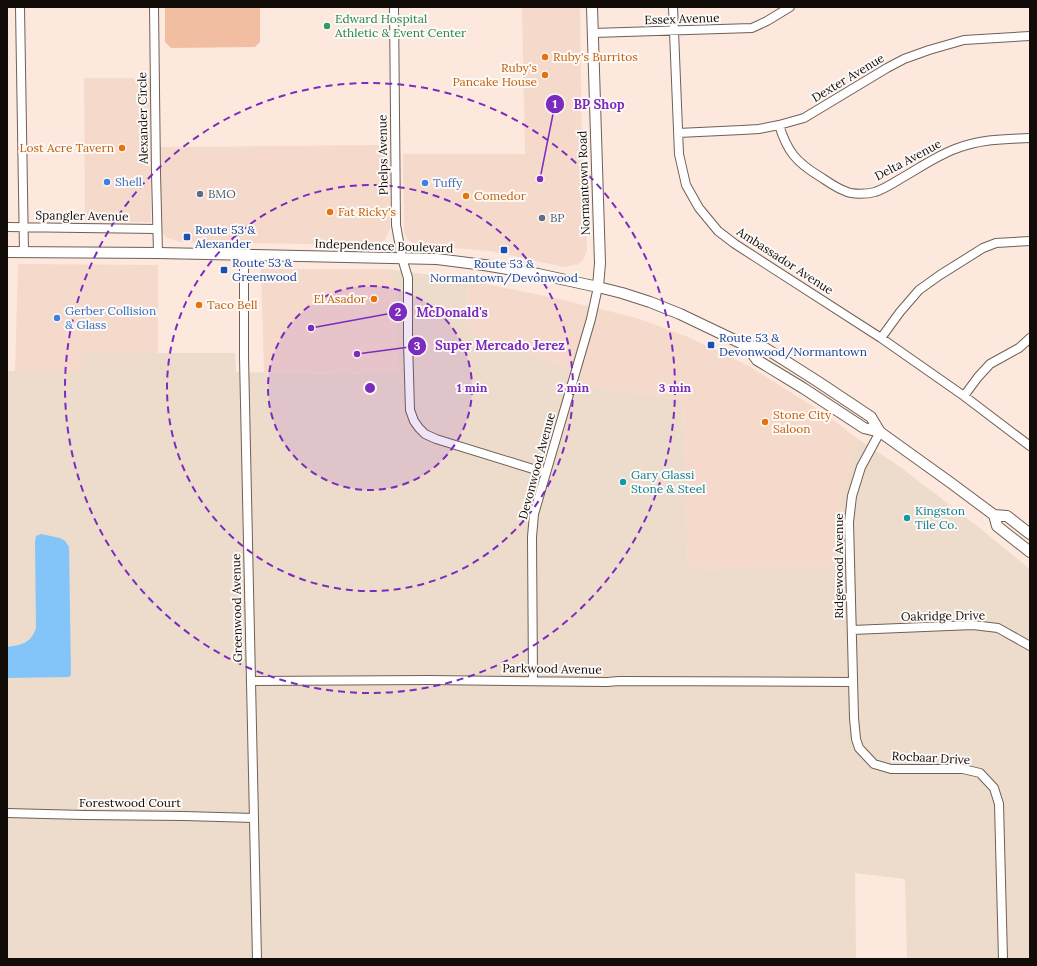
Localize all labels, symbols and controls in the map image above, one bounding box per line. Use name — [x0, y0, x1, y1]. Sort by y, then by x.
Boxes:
street label: Essex Avenue — [644, 10, 720, 27]
place label: Edward Hospital Athletic & Event Center — [334, 11, 467, 40]
marker: Edward Hospital Athletic & Event Center — [322, 21, 332, 31]
place label: Ruby's Burritos — [553, 49, 638, 64]
street label: Dexter Avenue — [809, 50, 887, 105]
marker: Ruby's Burritos — [540, 52, 550, 62]
place label: Ruby's Pancake House — [452, 60, 537, 89]
marker: Ruby's Pancake House — [540, 70, 550, 80]
street label: Alexander Circle — [134, 71, 151, 165]
callout: BP Shop — [545, 92, 632, 117]
text: 1 — [553, 96, 558, 111]
text: BP Shop — [573, 96, 625, 113]
street label: Phelps Avenue — [374, 114, 391, 196]
street label: Normantown Road — [574, 130, 593, 236]
street label: Delta Avenue — [872, 135, 944, 183]
place label: Lost Acre Tavern — [20, 140, 114, 155]
marker: Lost Acre Tavern — [117, 143, 127, 153]
place label: Shell — [115, 174, 142, 189]
place label: Tuffy — [433, 175, 463, 190]
marker: Shell — [102, 177, 112, 187]
marker: Tuffy — [420, 178, 430, 188]
place label: BMO — [208, 186, 236, 201]
place label: Comedor — [474, 188, 527, 203]
marker: BMO — [195, 189, 205, 199]
marker: Comedor — [461, 191, 471, 201]
place label: Fat Ricky's — [338, 204, 397, 219]
street label: Spangler Avenue — [35, 207, 129, 224]
marker: Fat Ricky's — [325, 207, 335, 217]
place label: BP — [550, 210, 565, 225]
marker: BP — [537, 213, 547, 223]
place label: Route 53 & Alexander — [194, 222, 256, 251]
street label: Ambassador Avenue — [733, 223, 837, 298]
marker: Route 53 & Alexander — [182, 232, 192, 242]
street label: Independence Boulevard — [315, 236, 454, 255]
marker: Route 53 & Normantown/Devonwood — [499, 245, 509, 255]
place label: Route 53 & Greenwood — [232, 255, 297, 284]
place label: Route 53 & Normantown/Devonwood — [430, 256, 578, 286]
marker: Route 53 & Greenwood — [219, 265, 229, 275]
place label: El Asador — [313, 291, 367, 306]
marker: El Asador — [369, 294, 379, 304]
place label: Taco Bell — [207, 297, 258, 312]
marker: Taco Bell — [194, 300, 204, 310]
callout: McDonald's — [388, 300, 496, 325]
place label: Gerber Collision & Glass — [65, 303, 156, 332]
text: 2 — [395, 304, 401, 319]
text: McDonald's — [416, 304, 488, 321]
marker: Gerber Collision & Glass — [52, 313, 62, 323]
place label: Route 53 & Devonwood/Normantown — [719, 330, 867, 360]
callout: Super Mercado Jerez — [407, 333, 573, 358]
text: Super Mercado Jerez — [435, 337, 565, 354]
text: 3 — [414, 338, 421, 353]
marker: Route 53 & Devonwood/Normantown — [706, 340, 716, 350]
text: 1 min — [457, 380, 488, 395]
text: 2 min — [557, 380, 589, 395]
text: 3 min — [659, 380, 692, 395]
centre of rings — [363, 381, 377, 395]
place label: Stone City Saloon — [773, 407, 832, 436]
street label: Devonwood Avenue — [515, 410, 558, 521]
marker: Stone City Saloon — [760, 417, 770, 427]
place label: Gary Glassi Stone & Steel — [631, 467, 705, 496]
marker: Gary Glassi Stone & Steel — [618, 477, 628, 487]
place label: Kingston Tile Co. — [915, 503, 965, 532]
street label: Ridgewood Avenue — [831, 513, 846, 619]
marker: Kingston Tile Co. — [902, 513, 912, 523]
street label: Greenwood Avenue — [228, 553, 245, 663]
street label: Oakridge Drive — [901, 607, 986, 624]
street label: Parkwood Avenue — [502, 660, 602, 677]
street label: Rocbaar Drive — [891, 748, 971, 767]
street label: Forestwood Court — [79, 795, 181, 810]

